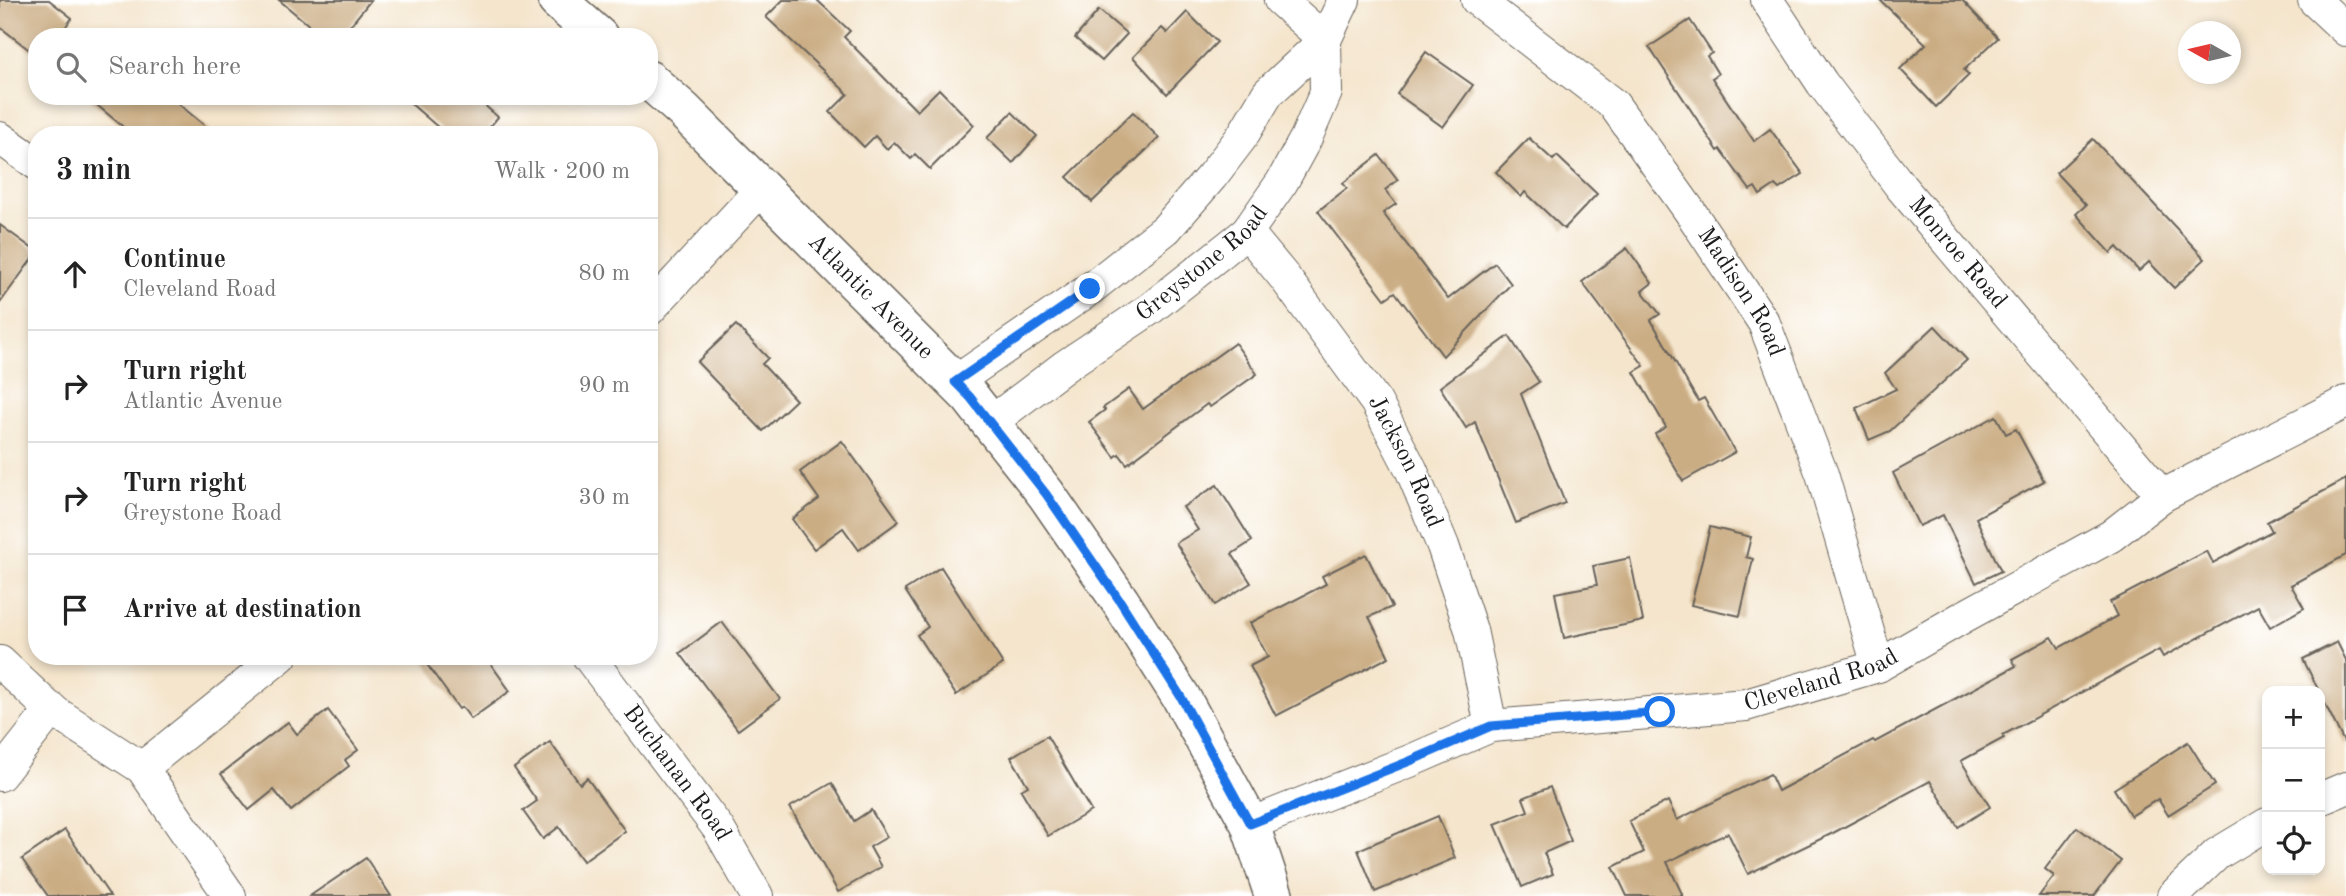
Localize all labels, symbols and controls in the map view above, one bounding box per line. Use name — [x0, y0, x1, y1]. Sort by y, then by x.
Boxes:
north arrow — [2178, 21, 2241, 84]
search box — [28, 28, 658, 105]
icon: search — [52, 48, 90, 86]
text: Search here — [108, 54, 241, 80]
text: 3 min — [56, 156, 131, 186]
text: Walk · 200 m — [494, 160, 630, 183]
street label: Monroe Road — [1903, 193, 2011, 314]
street label: Greystone Road — [1132, 202, 1273, 326]
street label: Madison Road — [1692, 223, 1788, 360]
street label: Atlantic Avenue — [803, 230, 937, 364]
text: Continue — [123, 247, 226, 273]
icon: ahead — [56, 255, 94, 293]
text: 80 m — [579, 262, 630, 285]
route end — [1074, 273, 1105, 304]
text: Cleveland Road — [123, 278, 277, 301]
text: Turn right — [123, 359, 246, 385]
icon: right — [56, 367, 94, 405]
text: 90 m — [579, 374, 630, 397]
text: Atlantic Avenue — [123, 390, 282, 413]
street label: Jackson Road — [1363, 392, 1446, 531]
text: Turn right — [123, 471, 246, 497]
icon: right — [56, 479, 94, 517]
text: 30 m — [579, 486, 630, 509]
text: Greystone Road — [123, 502, 282, 525]
icon: arrive — [56, 591, 94, 629]
text: Arrive at destination — [123, 597, 362, 623]
street label: Cleveland Road — [1741, 645, 1903, 717]
map controls — [2262, 686, 2325, 875]
button: + — [2262, 686, 2325, 749]
route start — [1644, 696, 1675, 727]
street label: Buchanan Road — [618, 701, 735, 845]
button: − — [2262, 749, 2325, 812]
button: locate — [2262, 812, 2325, 875]

